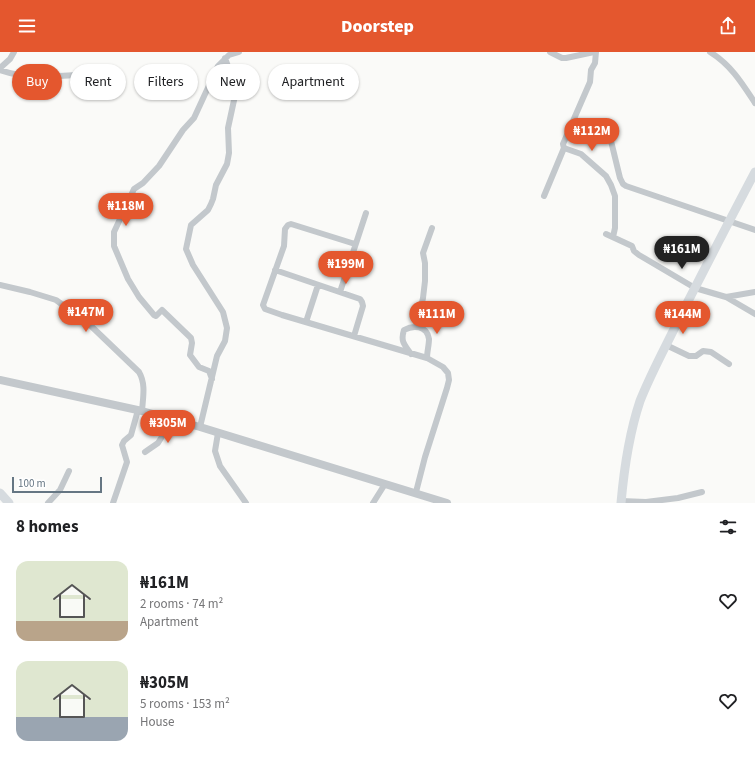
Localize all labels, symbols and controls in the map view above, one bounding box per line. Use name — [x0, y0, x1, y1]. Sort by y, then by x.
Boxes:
text: Doorstep — [341, 14, 414, 39]
icon: menu — [16, 15, 38, 37]
icon: share — [717, 15, 739, 37]
chip: Buy — [12, 64, 62, 100]
chip: Rent — [70, 64, 126, 100]
chip: Filters — [134, 64, 198, 100]
chip: New — [206, 64, 260, 100]
chip: Apartment — [268, 64, 359, 100]
pin: ₦112M — [564, 118, 620, 152]
text: ₦112M — [573, 122, 611, 140]
pin: ₦118M — [98, 193, 154, 227]
text: ₦118M — [107, 197, 145, 215]
pin: ₦161M — [654, 236, 710, 270]
text: ₦161M — [663, 240, 701, 258]
pin: ₦199M — [318, 251, 374, 285]
text: ₦199M — [327, 255, 365, 273]
pin: ₦147M — [58, 299, 114, 333]
pin: ₦111M — [409, 301, 465, 335]
pin: ₦144M — [655, 301, 711, 335]
text: ₦147M — [67, 303, 105, 321]
text: ₦111M — [418, 305, 456, 323]
text: ₦144M — [664, 305, 702, 323]
pin: ₦305M — [140, 410, 196, 444]
text: ₦305M — [149, 414, 187, 432]
scale bar — [12, 475, 102, 494]
text: 100 m — [18, 476, 46, 491]
text: 8 homes — [16, 515, 78, 539]
icon: filters — [717, 516, 739, 538]
text: ₦161M — [140, 571, 189, 595]
icon: home — [48, 577, 96, 625]
icon: heart — [717, 590, 739, 612]
text: 2 rooms · 74 m² — [140, 595, 223, 613]
text: Apartment — [140, 613, 198, 631]
text: ₦305M — [140, 671, 189, 695]
icon: home — [48, 677, 96, 725]
icon: heart — [717, 690, 739, 712]
text: 5 rooms · 153 m² — [140, 695, 230, 713]
text: House — [140, 713, 175, 731]

